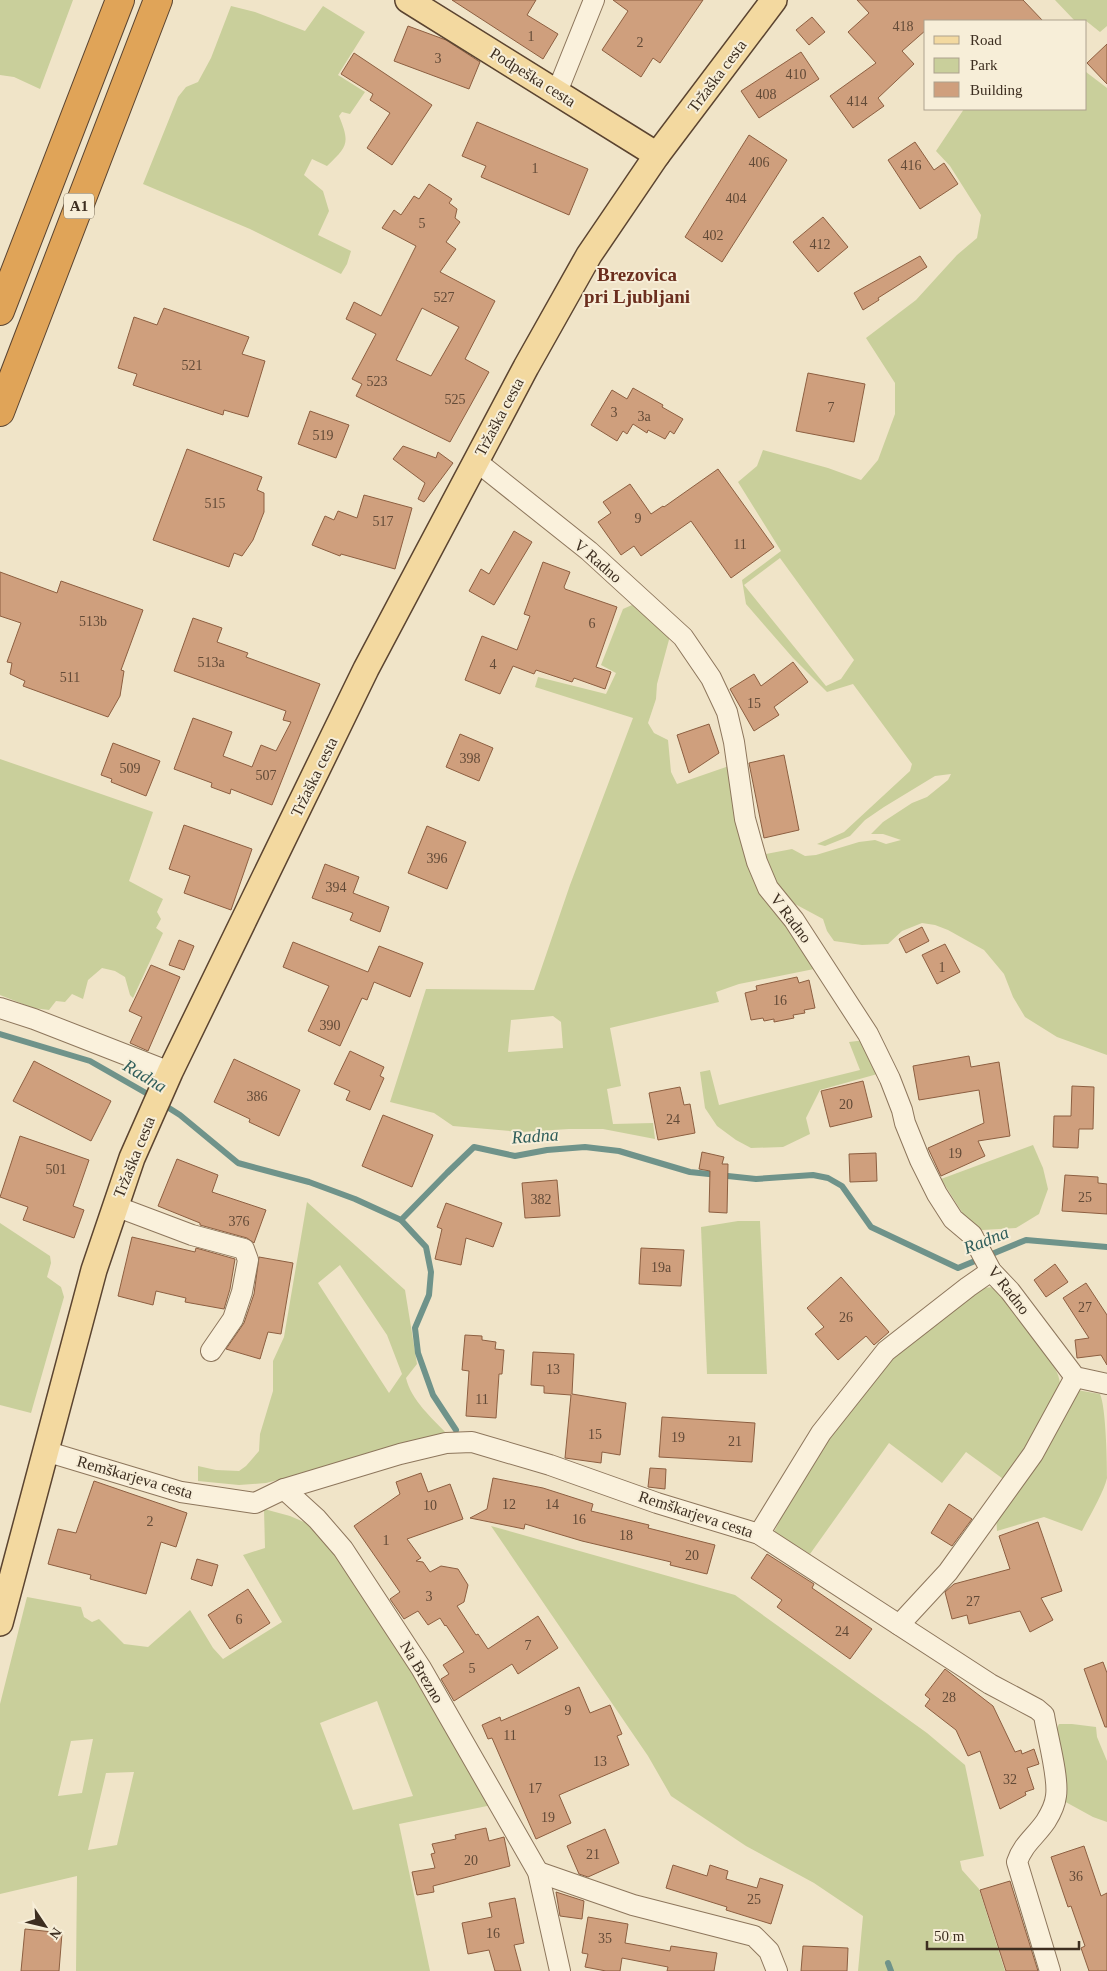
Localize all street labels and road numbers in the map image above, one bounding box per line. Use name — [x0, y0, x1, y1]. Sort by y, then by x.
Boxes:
street label: Tržaška cesta — [684, 37, 750, 115]
street label: Podpeška cesta — [487, 44, 579, 111]
road number: A1 — [64, 194, 94, 218]
street label: Tržaška cesta — [471, 375, 527, 459]
street label: V Radno — [571, 536, 625, 586]
street label: Tržaška cesta — [288, 735, 340, 819]
street label: V Radno — [767, 890, 815, 946]
street label: Tržaška cesta — [110, 1114, 158, 1200]
street label: V Radno — [985, 1262, 1033, 1318]
street label: Remškarjeva cesta — [75, 1452, 195, 1503]
street label: Remškarjeva cesta — [636, 1487, 755, 1541]
street label: Na Brezno — [397, 1638, 447, 1706]

